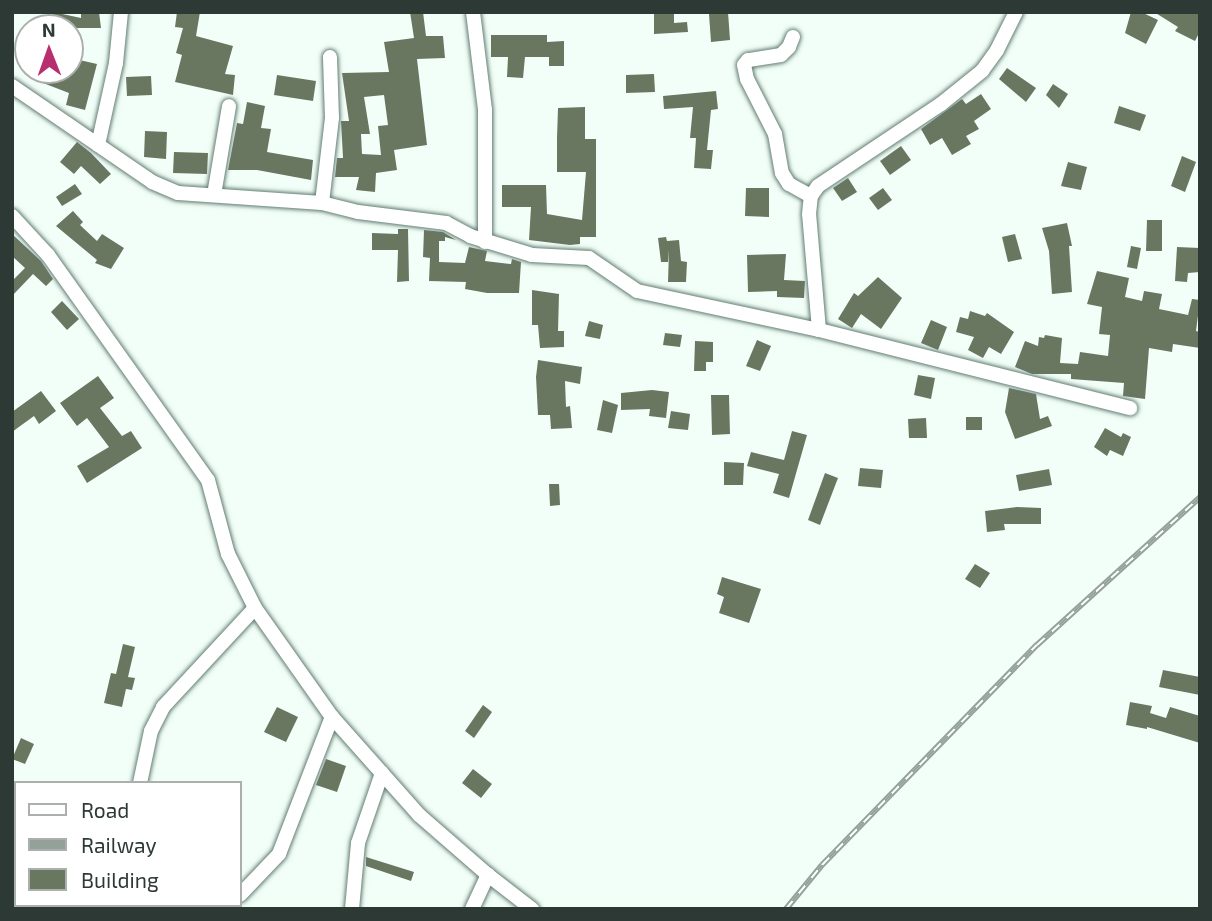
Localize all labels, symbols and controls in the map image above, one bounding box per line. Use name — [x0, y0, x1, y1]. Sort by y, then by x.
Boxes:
north arrow — [14, 14, 84, 84]
text: N — [42, 18, 56, 41]
legend — [14, 781, 242, 907]
text: Road — [81, 797, 129, 822]
text: Railway — [81, 832, 157, 857]
text: Building — [81, 867, 159, 892]

